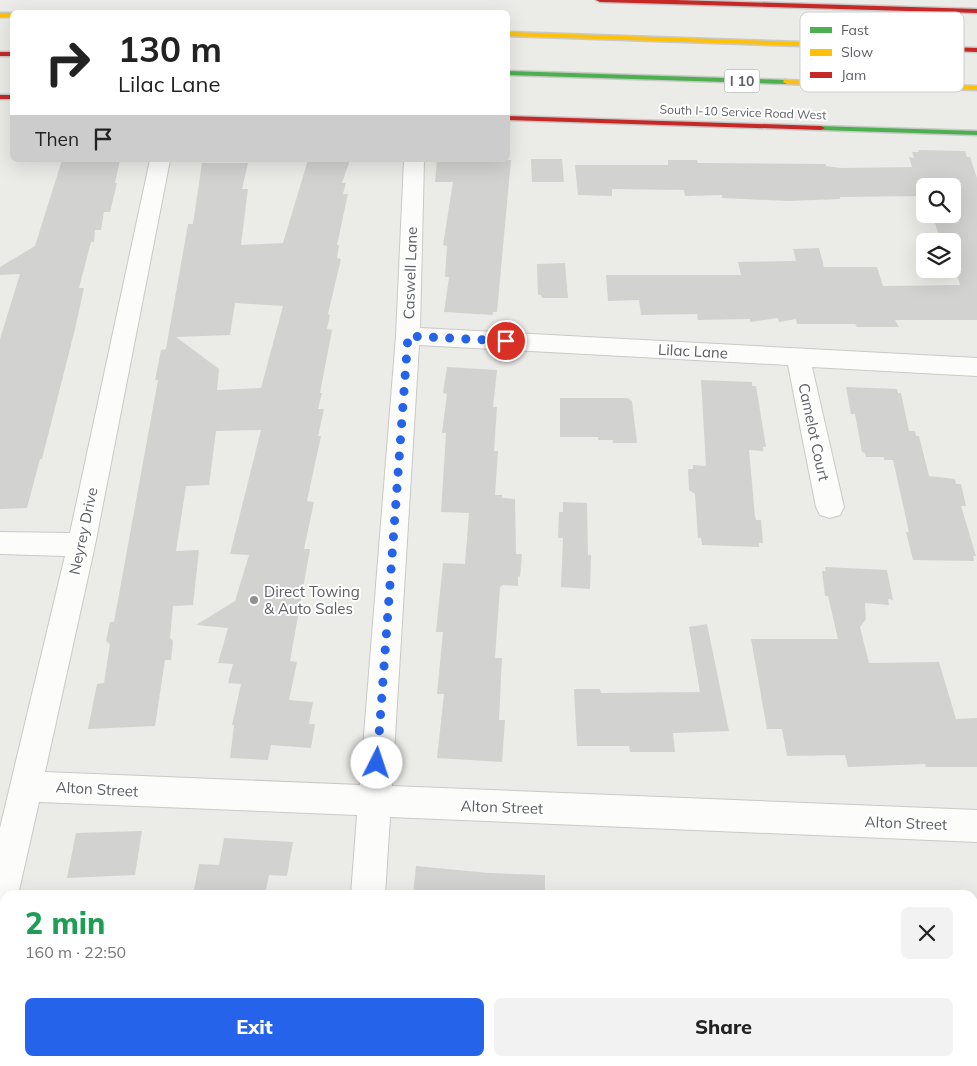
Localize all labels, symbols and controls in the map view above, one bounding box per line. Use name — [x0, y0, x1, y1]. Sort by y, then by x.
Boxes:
legend — [800, 12, 964, 92]
text: Fast — [841, 21, 869, 39]
text: 130 m — [118, 27, 222, 71]
icon: right — [35, 30, 100, 95]
text: Slow — [841, 43, 873, 61]
text: Jam — [841, 66, 866, 84]
text: Lilac Lane — [118, 70, 220, 98]
road number: I 10 — [724, 70, 760, 92]
street label: South I-10 Service Road West — [659, 102, 827, 122]
icon: arrive — [89, 125, 117, 153]
text: Then — [35, 127, 79, 151]
map controls — [916, 178, 961, 278]
button: search — [916, 178, 961, 223]
street label: Caswell Lane — [399, 226, 421, 320]
button: layers — [916, 233, 961, 278]
pin — [485, 320, 527, 362]
icon: arrive — [492, 327, 520, 355]
street label: Lilac Lane — [658, 340, 728, 362]
street label: Camelot Court — [794, 381, 834, 483]
street label: Neyrey Drive — [64, 486, 102, 576]
place label: Direct Towing & Auto Sales — [264, 582, 360, 618]
marker: Direct Towing & Auto Sales — [248, 594, 260, 606]
position arrow — [350, 736, 402, 788]
street label: Alton Street — [55, 777, 139, 801]
street label: Alton Street — [460, 796, 544, 818]
street label: Alton Street — [864, 812, 948, 834]
text: 2 min — [25, 904, 105, 942]
button: close — [901, 907, 953, 959]
text: 160 m · 22:50 — [25, 942, 126, 962]
button: Exit — [25, 998, 484, 1056]
button: Share — [494, 998, 953, 1056]

